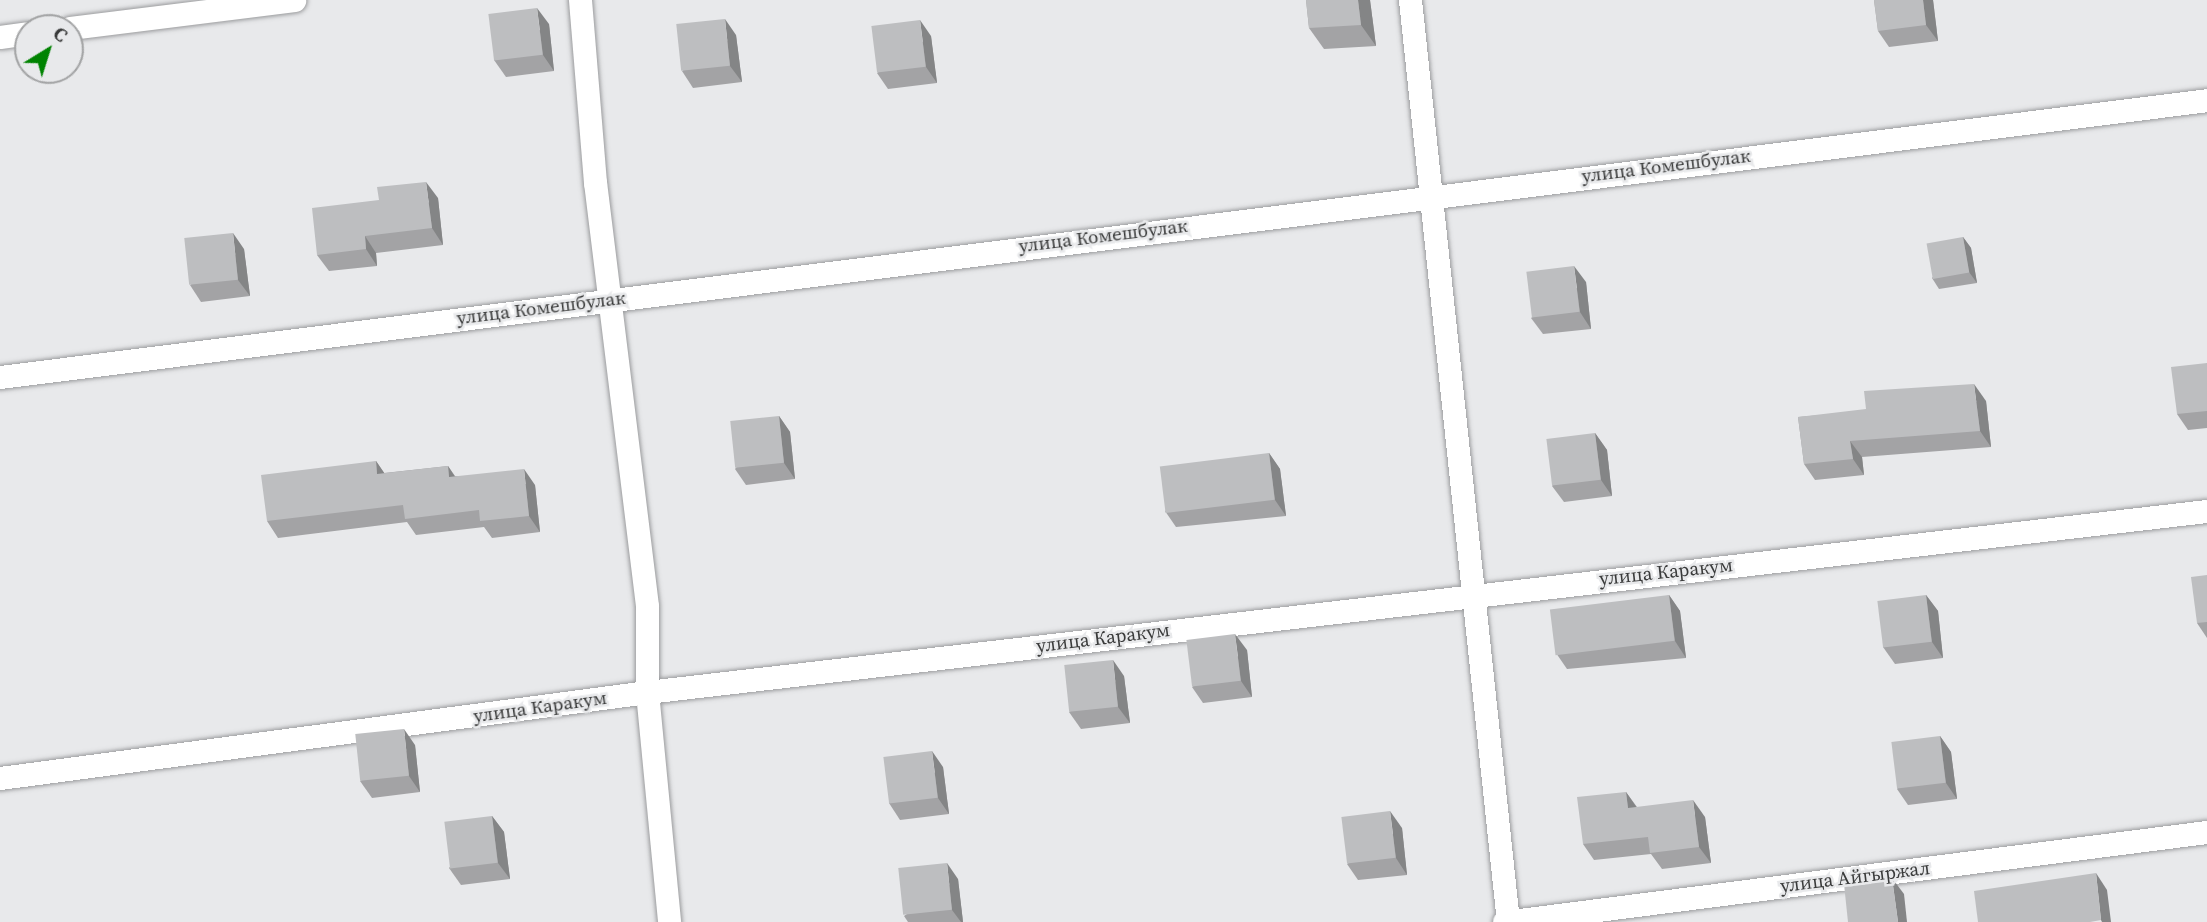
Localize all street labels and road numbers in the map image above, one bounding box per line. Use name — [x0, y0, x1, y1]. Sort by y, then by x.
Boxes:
street label: улица Комешбулак — [1580, 144, 1752, 188]
street label: улица Комешбулак — [1017, 214, 1189, 258]
street label: улица Комешбулак — [455, 286, 627, 330]
street label: улица Каракум — [1598, 554, 1734, 590]
street label: улица Каракум — [1035, 618, 1171, 658]
street label: улица Каракум — [472, 686, 608, 728]
street label: улица Айгыржал — [1779, 856, 1931, 898]

